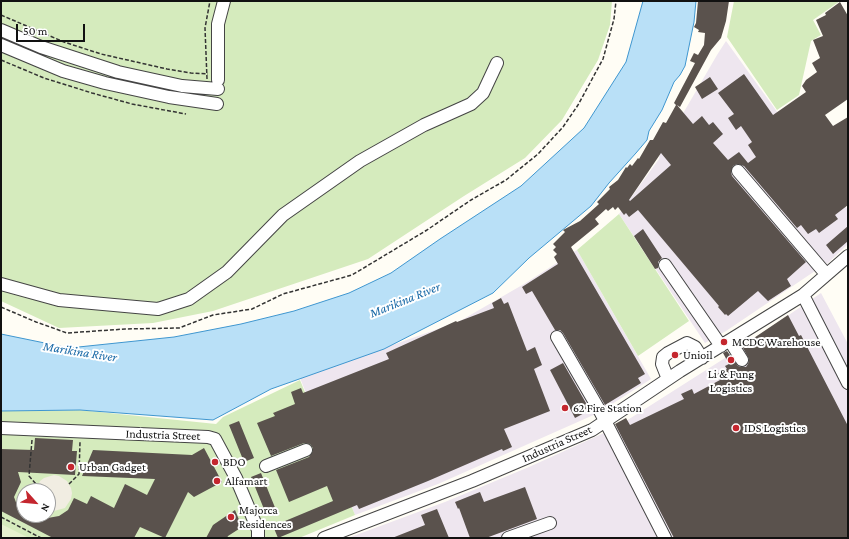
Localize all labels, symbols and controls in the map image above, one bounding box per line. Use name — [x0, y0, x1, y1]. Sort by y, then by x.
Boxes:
scale bar — [18, 16, 87, 42]
text: 50 m — [23, 24, 47, 38]
water label: Marikina River — [367, 279, 443, 321]
place label: MCDC Warehouse — [732, 335, 820, 349]
marker: MCDC Warehouse — [719, 337, 729, 347]
water label: Marikina River — [42, 338, 118, 366]
place label: Unioil — [683, 348, 713, 362]
marker: Unioil — [670, 350, 680, 360]
marker: Li & Fung Logistics — [726, 355, 736, 365]
place label: Li & Fung Logistics — [708, 367, 754, 395]
place label: 62 Fire Station — [573, 401, 642, 415]
marker: 62 Fire Station — [560, 403, 570, 413]
place label: IDS Logistics — [744, 421, 806, 435]
street label: Industria Street — [520, 422, 594, 466]
marker: IDS Logistics — [731, 423, 741, 433]
street label: Industria Street — [125, 426, 201, 444]
place label: BDO — [223, 455, 246, 469]
marker: BDO — [210, 457, 220, 467]
place label: Urban Gadget — [79, 460, 146, 474]
marker: Urban Gadget — [66, 462, 76, 472]
place label: Alfamart — [225, 474, 268, 488]
marker: Alfamart — [212, 476, 222, 486]
north arrow — [16, 483, 56, 523]
text: N — [39, 502, 53, 514]
place label: Majorca Residences — [239, 503, 292, 531]
marker: Majorca Residences — [226, 512, 236, 522]

